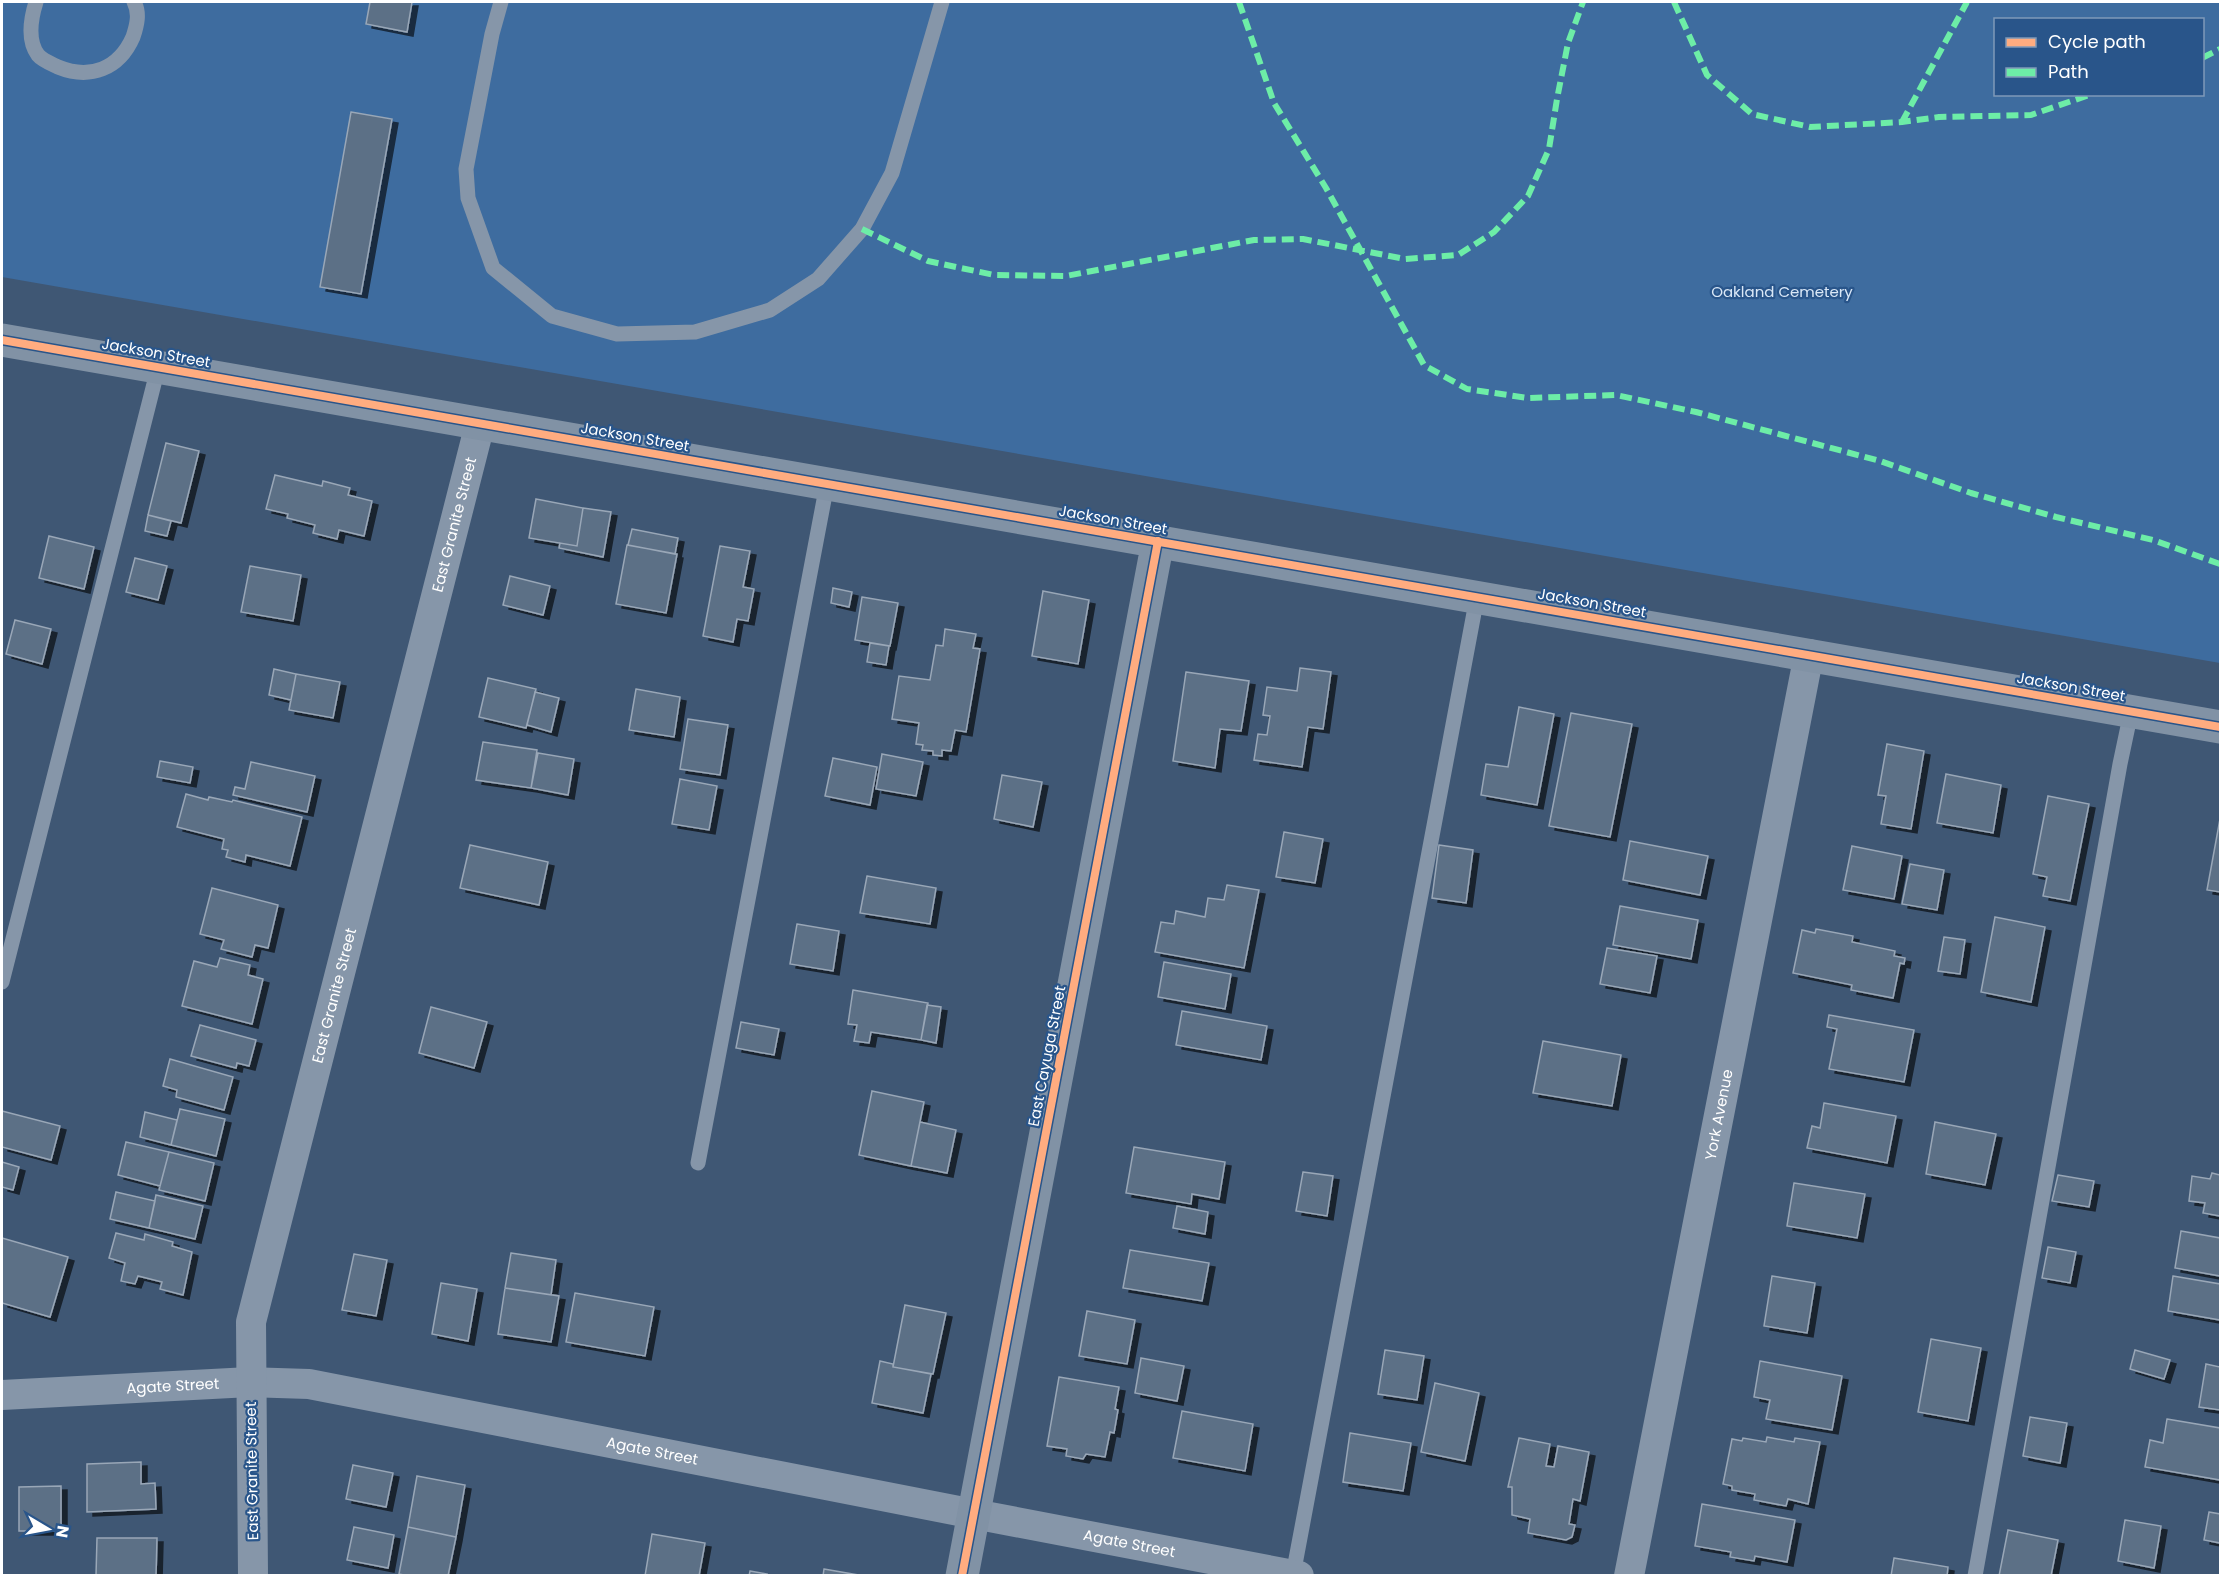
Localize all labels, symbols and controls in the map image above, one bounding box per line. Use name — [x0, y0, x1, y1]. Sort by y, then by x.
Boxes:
legend — [1994, 18, 2204, 96]
text: Cycle path — [2048, 29, 2146, 54]
text: Path — [2048, 59, 2089, 84]
park label: Oakland Cemetery — [1711, 281, 1853, 302]
street label: Jackson Street — [100, 333, 212, 372]
street label: Jackson Street — [579, 417, 691, 456]
street label: East Granite Street — [427, 455, 481, 594]
street label: Jackson Street — [1057, 500, 1169, 539]
street label: Jackson Street — [1536, 583, 1648, 622]
street label: Jackson Street — [2015, 667, 2127, 706]
street label: East Granite Street — [306, 926, 361, 1065]
street label: East Cayuga Street — [1023, 984, 1070, 1128]
street label: York Avenue — [1699, 1067, 1738, 1162]
street label: Agate Street — [126, 1373, 220, 1398]
street label: East Granite Street — [240, 1402, 263, 1540]
street label: Agate Street — [604, 1431, 700, 1470]
north arrow — [18, 1499, 78, 1559]
text: N — [50, 1524, 75, 1539]
street label: Agate Street — [1082, 1524, 1177, 1562]

